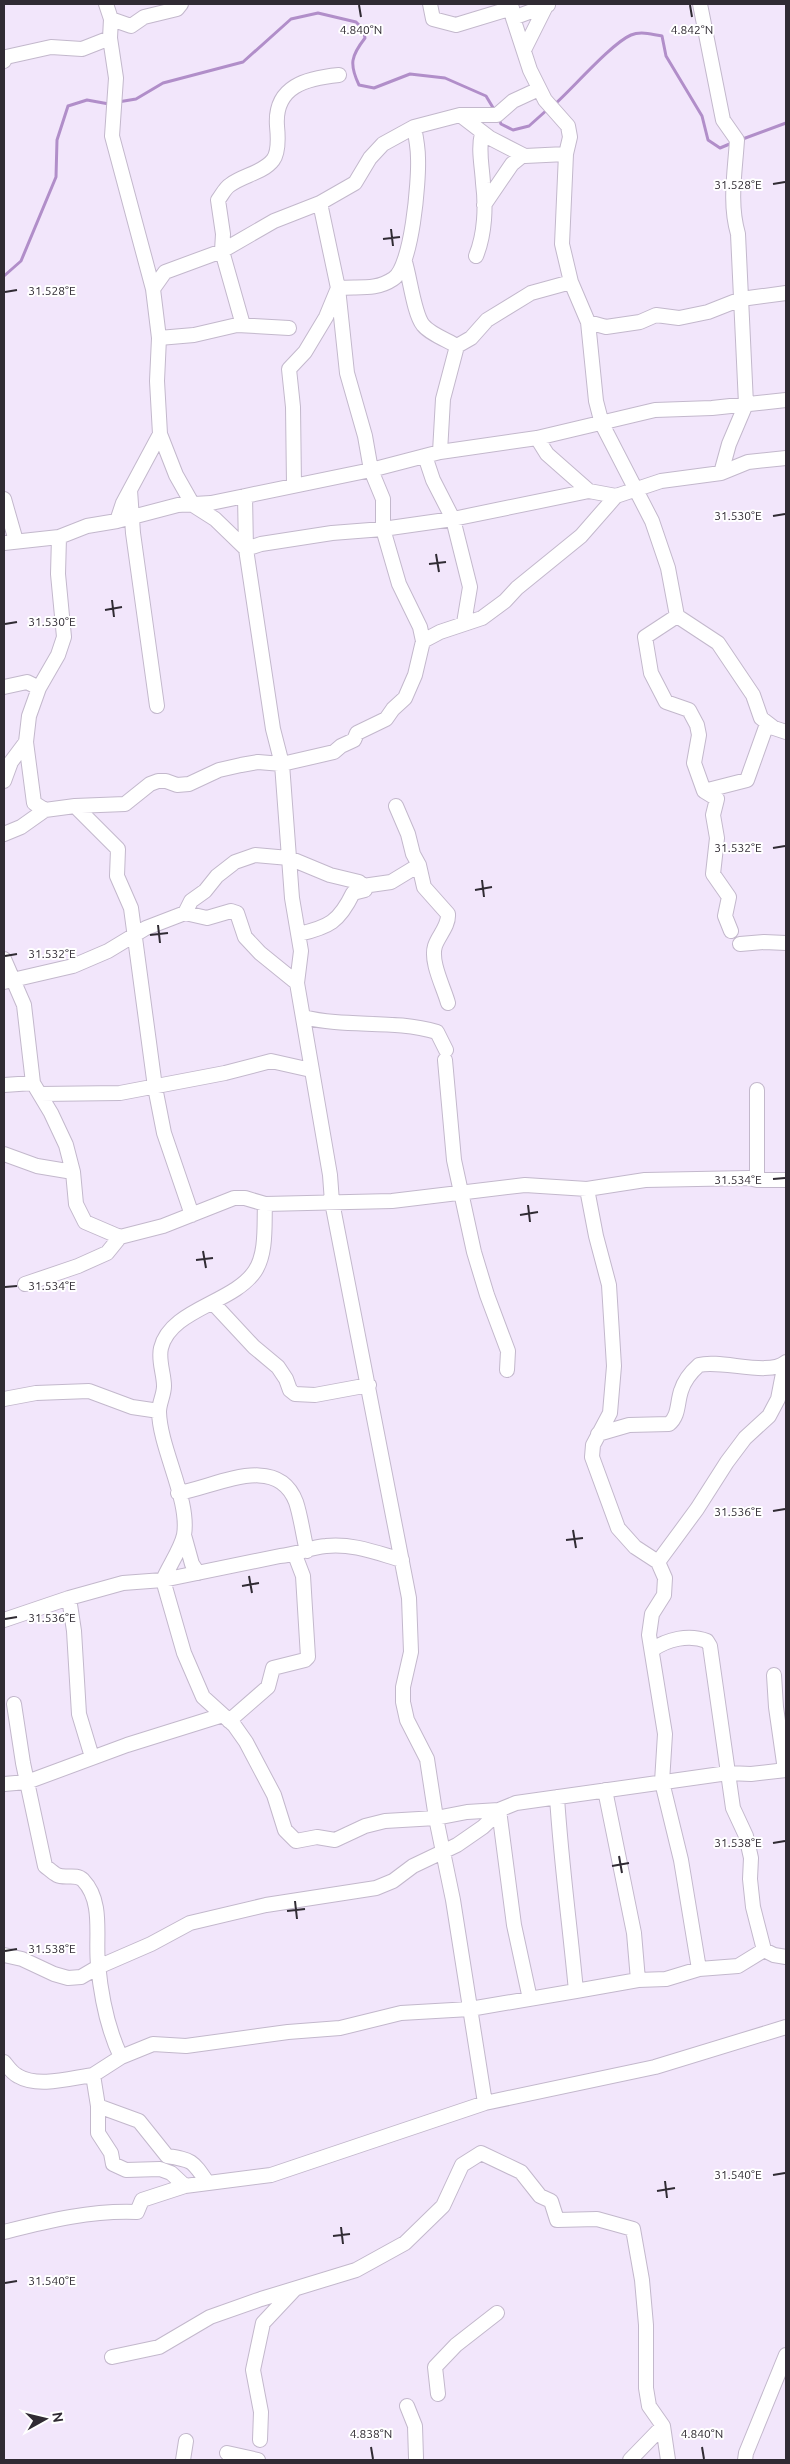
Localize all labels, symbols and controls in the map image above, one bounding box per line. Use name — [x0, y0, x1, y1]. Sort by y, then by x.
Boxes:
text: 4.840°N — [340, 23, 382, 36]
text: 4.842°N — [671, 23, 713, 36]
text: 31.528°E — [714, 178, 762, 191]
text: 31.528°E — [28, 284, 76, 297]
text: 31.530°E — [714, 509, 762, 522]
text: 31.530°E — [28, 615, 76, 628]
text: 31.532°E — [714, 841, 762, 854]
text: 31.532°E — [28, 947, 76, 960]
text: 31.534°E — [714, 1173, 762, 1186]
text: 31.534°E — [28, 1279, 76, 1292]
text: 31.536°E — [714, 1505, 762, 1518]
text: 31.536°E — [28, 1611, 76, 1624]
text: 31.538°E — [714, 1836, 762, 1849]
text: 31.538°E — [28, 1942, 76, 1955]
text: 31.540°E — [714, 2168, 762, 2181]
text: 31.540°E — [28, 2274, 76, 2287]
north arrow — [20, 2394, 70, 2444]
text: N — [49, 2411, 67, 2423]
text: 4.838°N — [350, 2427, 392, 2440]
text: 4.840°N — [681, 2427, 723, 2440]

